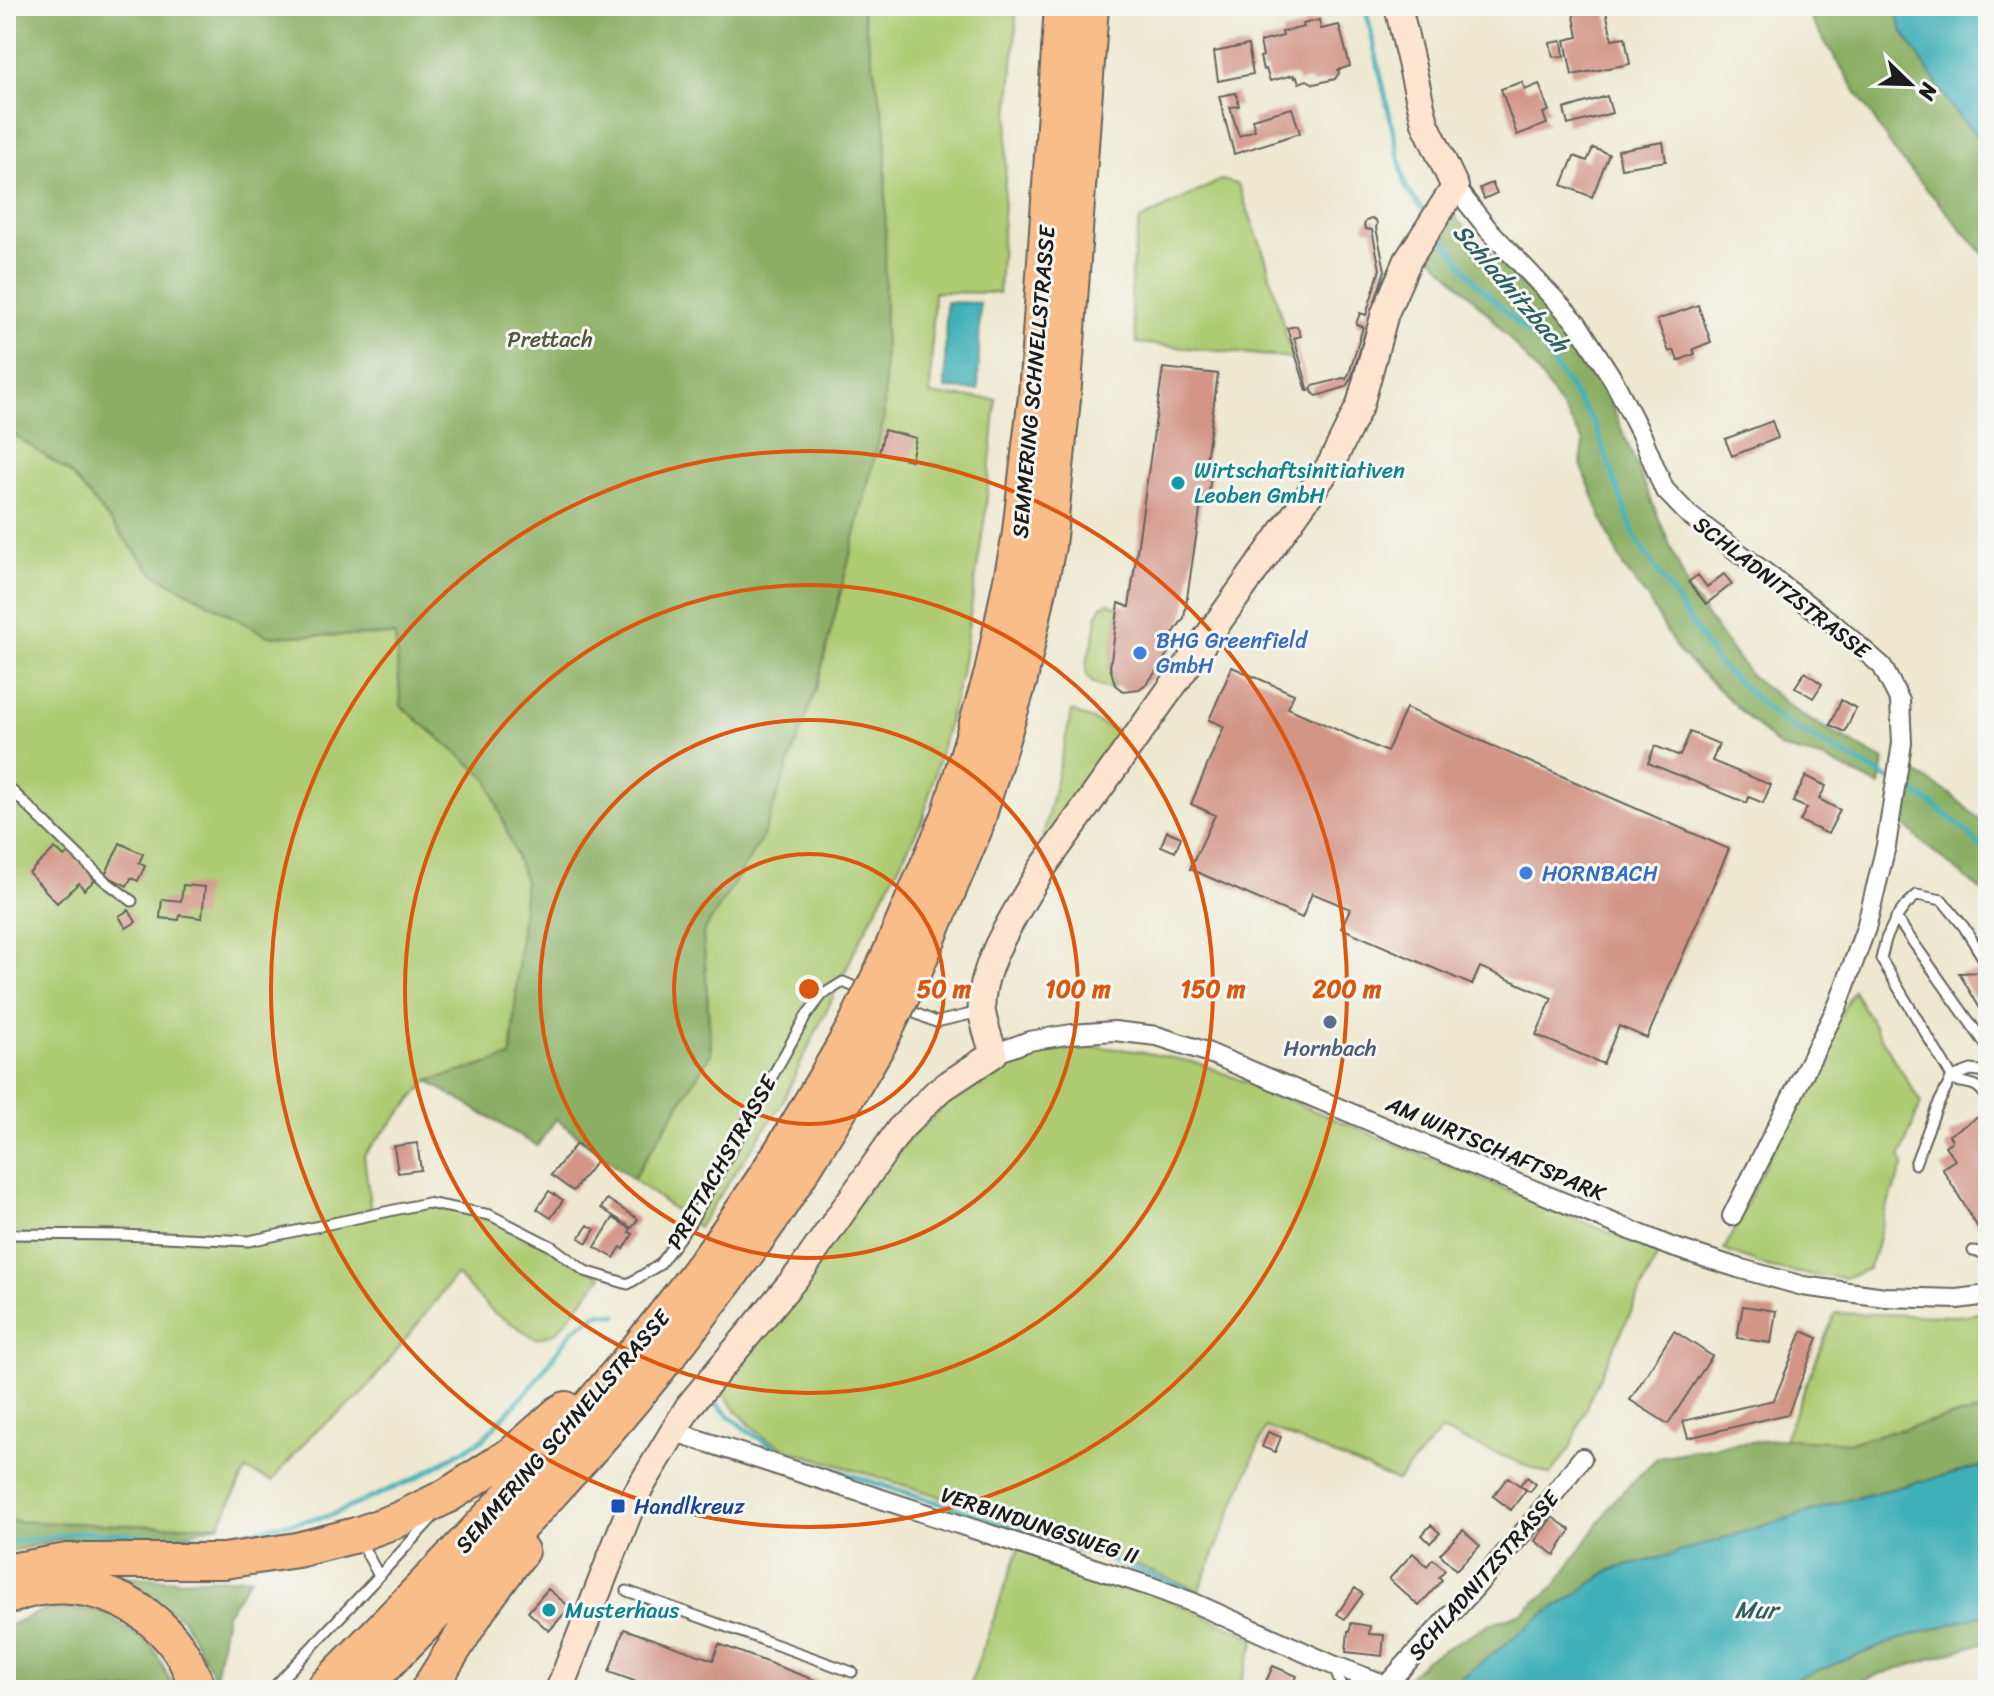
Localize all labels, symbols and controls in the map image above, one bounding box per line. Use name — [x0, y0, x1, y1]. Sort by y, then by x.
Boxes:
north arrow — [1870, 44, 1950, 124]
text: N — [1907, 76, 1949, 107]
water label: Schladnitzbach — [1442, 213, 1581, 364]
street label: SEMMERING SCHNELLSTRASSE — [1000, 222, 1067, 540]
park label: Prettach — [507, 320, 593, 359]
place label: Wirtschaftsinitiativen Leoben GmbH — [1194, 451, 1405, 515]
marker: Wirtschaftsinitiativen Leoben GmbH — [1169, 474, 1187, 492]
street label: SCHLADNITZSTRASSE — [1685, 505, 1880, 670]
place label: BHG Greenfield GmbH — [1156, 621, 1308, 685]
marker: BHG Greenfield GmbH — [1131, 644, 1149, 662]
place label: HORNBACH — [1542, 854, 1659, 893]
marker: HORNBACH — [1517, 864, 1535, 882]
text: 50 m — [917, 968, 972, 1010]
text: 100 m — [1045, 968, 1111, 1010]
text: 150 m — [1181, 968, 1246, 1010]
text: 200 m — [1312, 968, 1382, 1010]
centre of rings — [795, 975, 823, 1003]
marker: Hornbach — [1321, 1013, 1339, 1031]
place label: Hornbach — [1284, 1029, 1376, 1068]
street label: PRETTACHSTRASSE — [656, 1066, 788, 1257]
street label: AM WIRTSCHAFTSPARK — [1379, 1084, 1613, 1213]
street label: SEMMERING SCHNELLSTRASSE — [445, 1299, 681, 1562]
street label: VERBINDUNGSWEG II — [936, 1475, 1144, 1576]
street label: SCHLADNITZSTRASSE — [1398, 1480, 1570, 1670]
place label: Handlkreuz — [634, 1487, 745, 1526]
marker: Handlkreuz — [609, 1497, 627, 1515]
water label: Mur — [1735, 1589, 1781, 1631]
place label: Musterhaus — [565, 1591, 680, 1630]
marker: Musterhaus — [540, 1601, 558, 1619]

